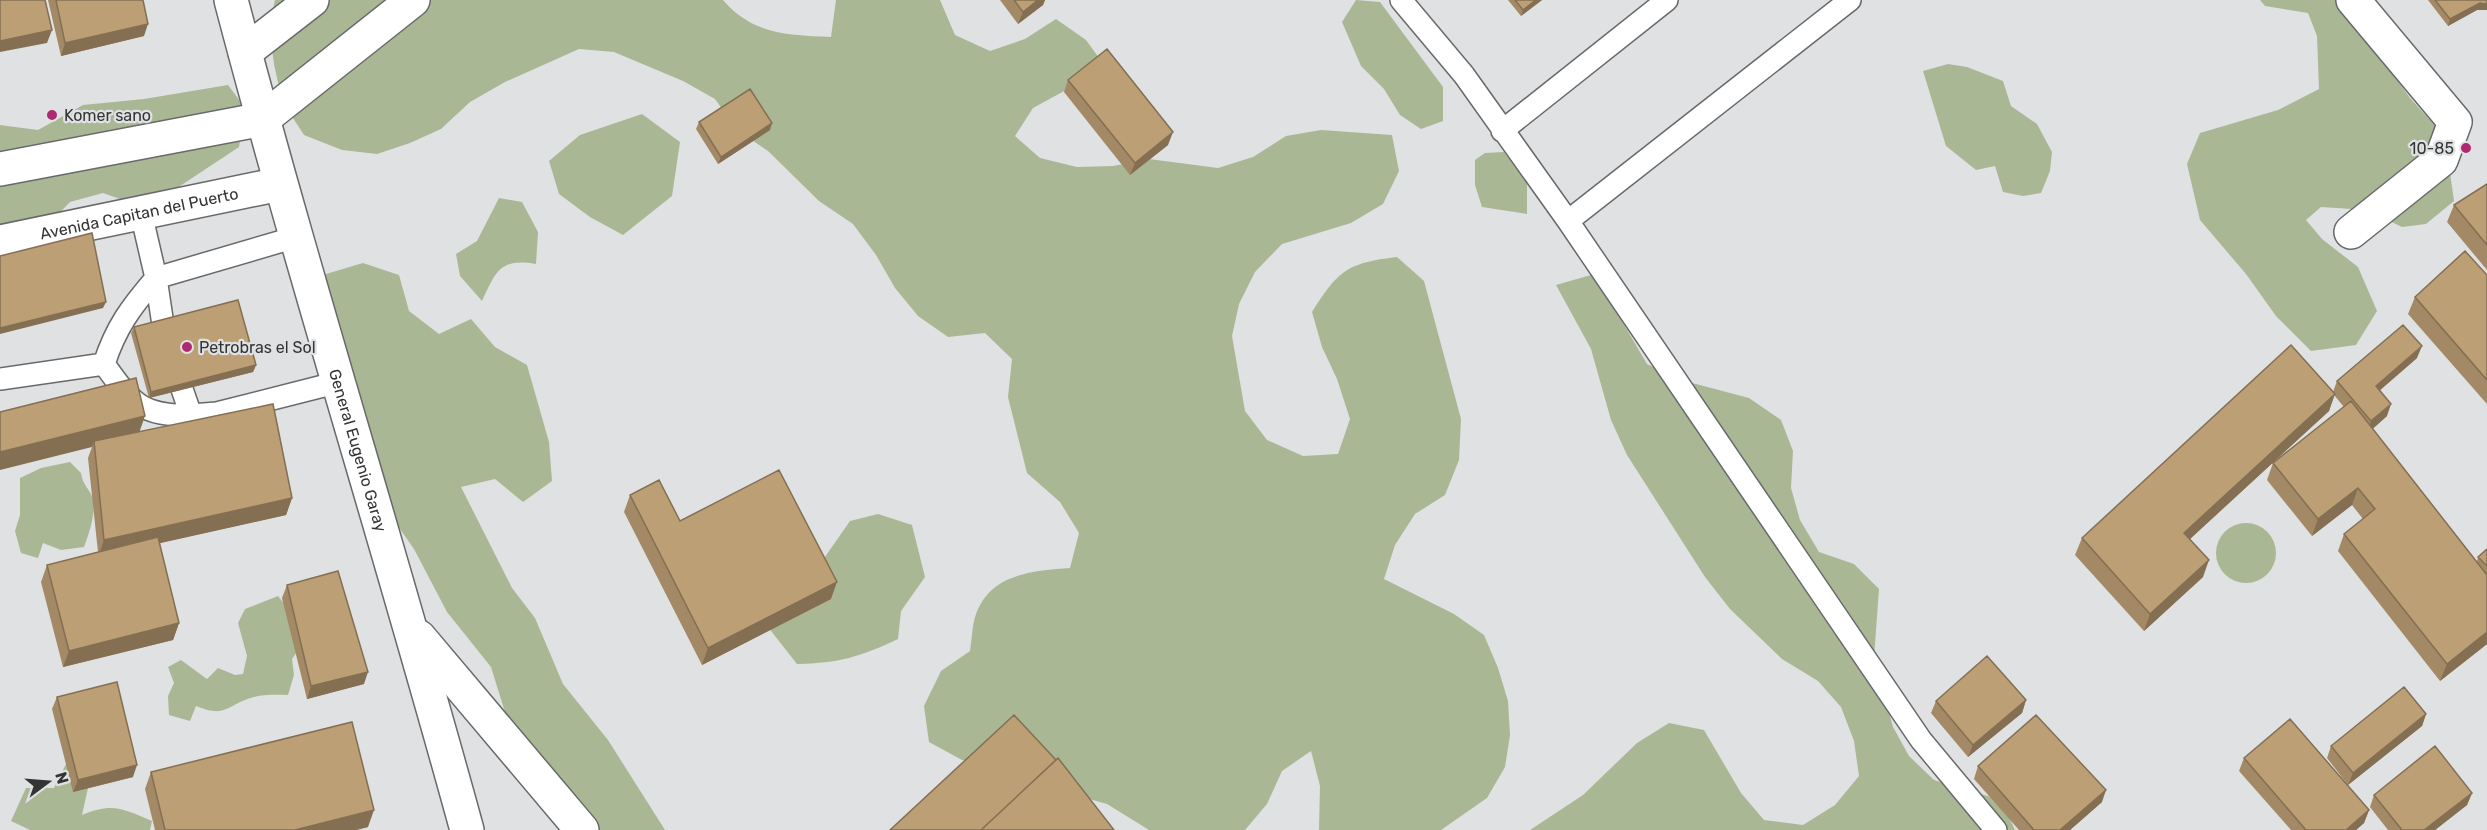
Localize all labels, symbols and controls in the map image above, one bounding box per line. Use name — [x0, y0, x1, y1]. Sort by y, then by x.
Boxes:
place label: Komer sano — [64, 106, 151, 125]
marker: Komer sano — [45, 108, 59, 122]
place label: 10-85 — [2410, 139, 2454, 158]
marker: 10-85 — [2459, 141, 2473, 155]
street label: Avenida Capitan del Puerto — [38, 184, 240, 243]
place label: Petrobras el Sol — [199, 338, 316, 357]
marker: Petrobras el Sol — [180, 340, 194, 354]
street label: General Eugenio Garay — [325, 367, 391, 534]
north arrow — [18, 752, 78, 812]
text: N — [51, 770, 73, 786]

